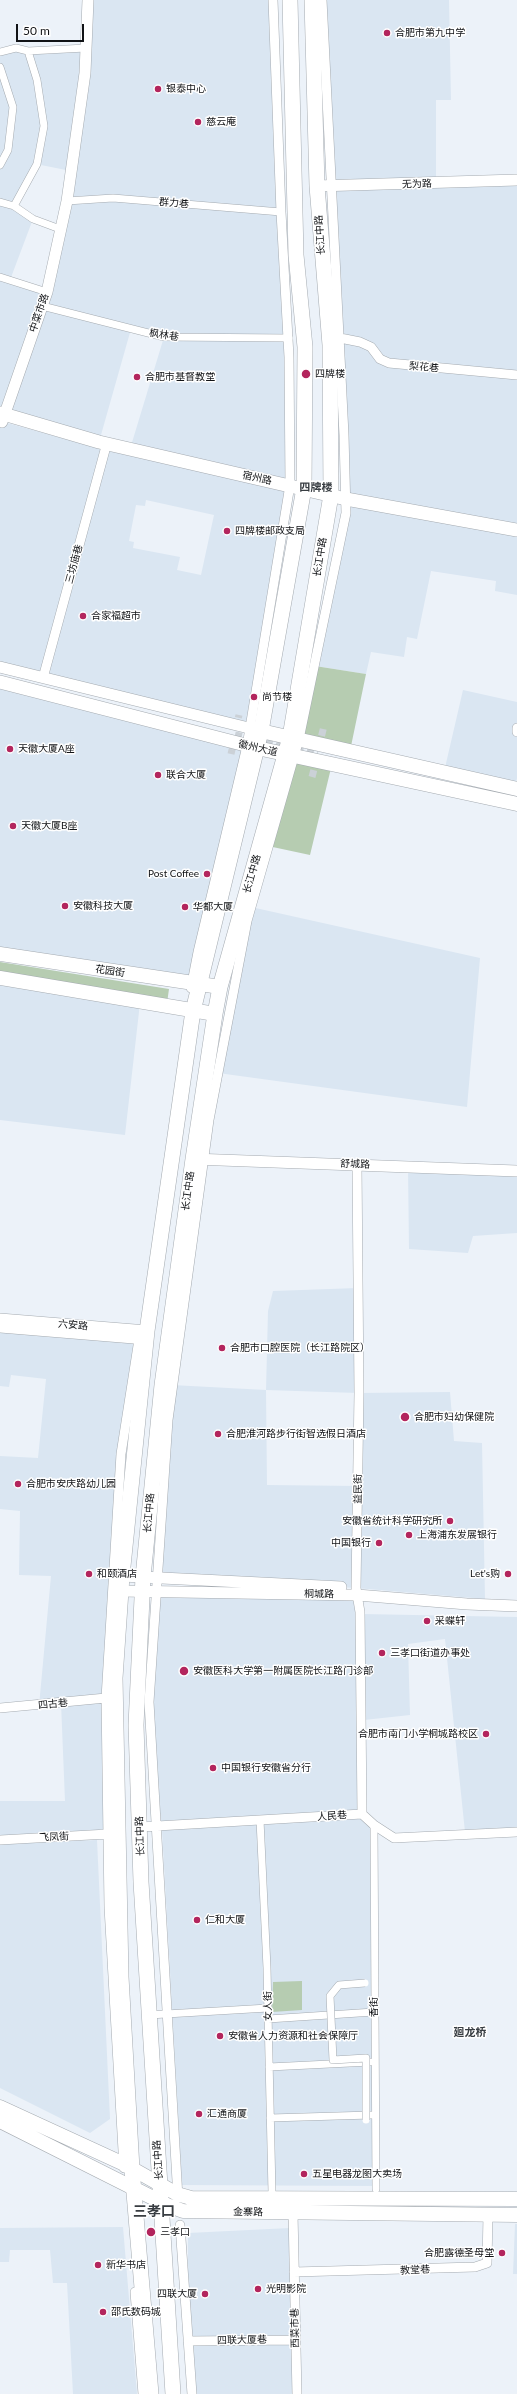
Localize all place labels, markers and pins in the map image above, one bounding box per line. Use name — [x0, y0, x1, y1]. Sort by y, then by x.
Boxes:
place label: 合肥市第九中学 — [395, 27, 465, 39]
marker: 合肥市第九中学 — [382, 28, 392, 38]
place label: 银泰中心 — [166, 83, 206, 95]
marker: 银泰中心 — [153, 84, 163, 94]
place label: 慈云庵 — [206, 116, 236, 128]
marker: 慈云庵 — [193, 117, 203, 127]
marker: 四牌楼 — [300, 368, 312, 380]
place label: 四牌楼 — [315, 368, 345, 380]
place label: 合肥市基督教堂 — [145, 371, 215, 383]
marker: 合肥市基督教堂 — [132, 372, 142, 382]
place label: 四牌楼邮政支局 — [235, 525, 305, 537]
marker: 四牌楼邮政支局 — [222, 526, 232, 536]
place label: 合家福超市 — [91, 610, 141, 622]
marker: 合家福超市 — [78, 611, 88, 621]
place label: 尚节楼 — [262, 691, 292, 703]
marker: 尚节楼 — [249, 692, 259, 702]
place label: 天徽大厦A座 — [18, 743, 75, 755]
marker: 天徽大厦A座 — [5, 744, 15, 754]
place label: 联合大厦 — [166, 769, 206, 781]
marker: 联合大厦 — [153, 770, 163, 780]
place label: 天徽大厦B座 — [21, 820, 77, 832]
marker: 天徽大厦B座 — [8, 821, 18, 831]
place label: Post Coffee — [148, 868, 199, 880]
marker: Post Coffee — [202, 869, 212, 879]
place label: 安徽科技大厦 — [73, 900, 133, 912]
marker: 安徽科技大厦 — [60, 901, 70, 911]
place label: 华都大厦 — [193, 901, 233, 913]
marker: 华都大厦 — [180, 902, 190, 912]
place label: 合肥市口腔医院（长江路院区） — [230, 1342, 370, 1354]
marker: 合肥市口腔医院（长江路院区） — [217, 1343, 227, 1353]
marker: 合肥市妇幼保健院 — [399, 1411, 411, 1423]
place label: 合肥市妇幼保健院 — [414, 1411, 494, 1423]
place label: 合肥淮河路步行街智选假日酒店 — [226, 1428, 366, 1440]
marker: 合肥淮河路步行街智选假日酒店 — [213, 1429, 223, 1439]
place label: 合肥市安庆路幼儿园 — [26, 1478, 116, 1490]
marker: 合肥市安庆路幼儿园 — [13, 1479, 23, 1489]
place label: 安徽省统计科学研究所 — [342, 1515, 442, 1527]
marker: 安徽省统计科学研究所 — [445, 1516, 455, 1526]
place label: 上海浦东发展银行 — [417, 1529, 497, 1541]
marker: 上海浦东发展银行 — [404, 1530, 414, 1540]
place label: 中国银行 — [331, 1537, 371, 1549]
marker: 中国银行 — [374, 1538, 384, 1548]
place label: 和颐酒店 — [97, 1568, 137, 1580]
place label: Let's购 — [470, 1568, 500, 1580]
marker: 和颐酒店 — [84, 1569, 94, 1579]
marker: Let's购 — [503, 1569, 513, 1579]
place label: 采蝶轩 — [435, 1615, 465, 1627]
marker: 采蝶轩 — [422, 1616, 432, 1626]
place label: 三孝口街道办事处 — [390, 1647, 470, 1659]
marker: 三孝口街道办事处 — [377, 1648, 387, 1658]
marker: 安徽医科大学第一附属医院长江路门诊部 — [178, 1665, 190, 1677]
place label: 安徽医科大学第一附属医院长江路门诊部 — [193, 1665, 373, 1677]
place label: 合肥市南门小学桐城路校区 — [358, 1728, 478, 1740]
marker: 合肥市南门小学桐城路校区 — [481, 1729, 491, 1739]
place label: 中国银行安徽省分行 — [221, 1762, 311, 1774]
marker: 中国银行安徽省分行 — [208, 1763, 218, 1773]
place label: 仁和大厦 — [205, 1914, 245, 1926]
marker: 仁和大厦 — [192, 1915, 202, 1925]
place label: 安徽省人力资源和社会保障厅 — [228, 2030, 358, 2042]
marker: 安徽省人力资源和社会保障厅 — [215, 2031, 225, 2041]
place label: 汇通商厦 — [207, 2108, 247, 2120]
marker: 汇通商厦 — [194, 2109, 204, 2119]
place label: 五星电器龙图大卖场 — [312, 2168, 402, 2180]
marker: 五星电器龙图大卖场 — [299, 2169, 309, 2179]
marker: 三孝口 — [145, 2226, 157, 2238]
place label: 三孝口 — [160, 2226, 190, 2238]
place label: 合肥露德圣母堂 — [424, 2247, 494, 2259]
marker: 合肥露德圣母堂 — [497, 2248, 507, 2258]
place label: 新华书店 — [106, 2259, 146, 2271]
marker: 新华书店 — [93, 2260, 103, 2270]
place label: 光明影院 — [266, 2283, 306, 2295]
marker: 光明影院 — [253, 2284, 263, 2294]
place label: 四联大厦 — [157, 2288, 197, 2300]
marker: 四联大厦 — [200, 2289, 210, 2299]
place label: 邵氏数码城 — [111, 2306, 161, 2318]
marker: 邵氏数码城 — [98, 2307, 108, 2317]

